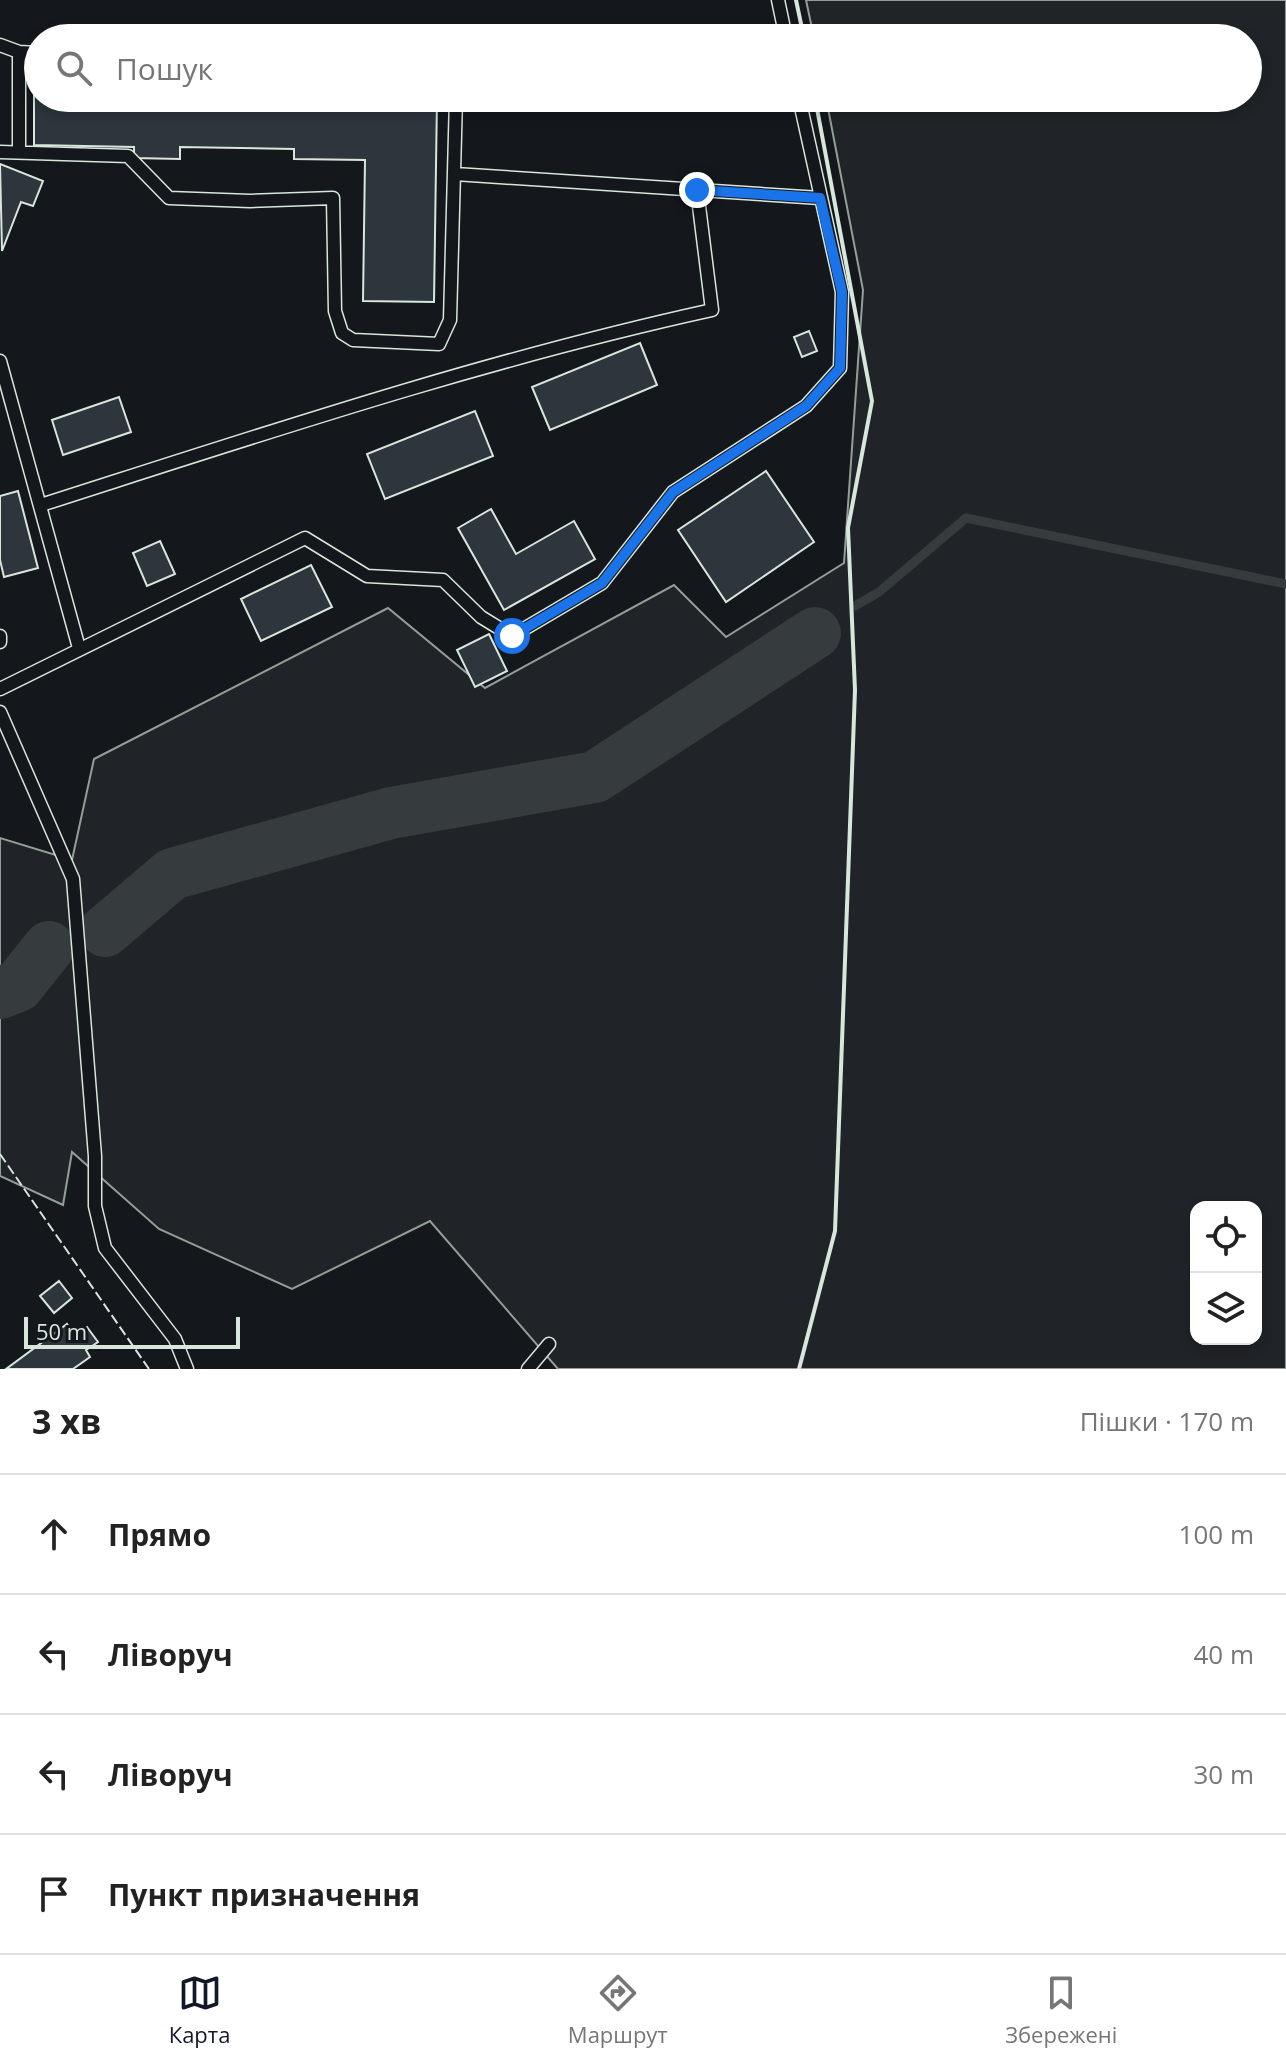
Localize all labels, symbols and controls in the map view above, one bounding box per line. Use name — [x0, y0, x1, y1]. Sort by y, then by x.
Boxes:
search box — [24, 24, 1262, 112]
icon: search — [52, 46, 96, 90]
text: Пошук — [116, 48, 213, 89]
route end — [679, 172, 715, 208]
route start — [494, 618, 530, 654]
map controls — [1190, 1201, 1262, 1345]
button: locate — [1190, 1201, 1262, 1273]
button: layers — [1190, 1273, 1262, 1345]
scale bar — [24, 1313, 240, 1349]
text: 50 m — [36, 1316, 87, 1346]
text: 3 хв — [32, 1398, 101, 1444]
text: Пішки · 170 m — [1080, 1403, 1254, 1439]
icon: ahead — [32, 1512, 76, 1556]
text: Прямо — [108, 1514, 211, 1555]
text: 100 m — [1179, 1516, 1254, 1552]
icon: left — [32, 1632, 76, 1676]
text: Ліворуч — [108, 1634, 233, 1675]
text: 40 m — [1193, 1636, 1254, 1672]
icon: left — [32, 1752, 76, 1796]
text: Ліворуч — [108, 1754, 233, 1795]
text: 30 m — [1193, 1756, 1254, 1792]
icon: arrive — [32, 1872, 76, 1916]
text: Пункт призначення — [108, 1874, 420, 1915]
tab: Карта — [169, 1971, 230, 2049]
tab: Маршрут — [568, 1971, 668, 2049]
tab: Збережені — [1005, 1971, 1117, 2049]

